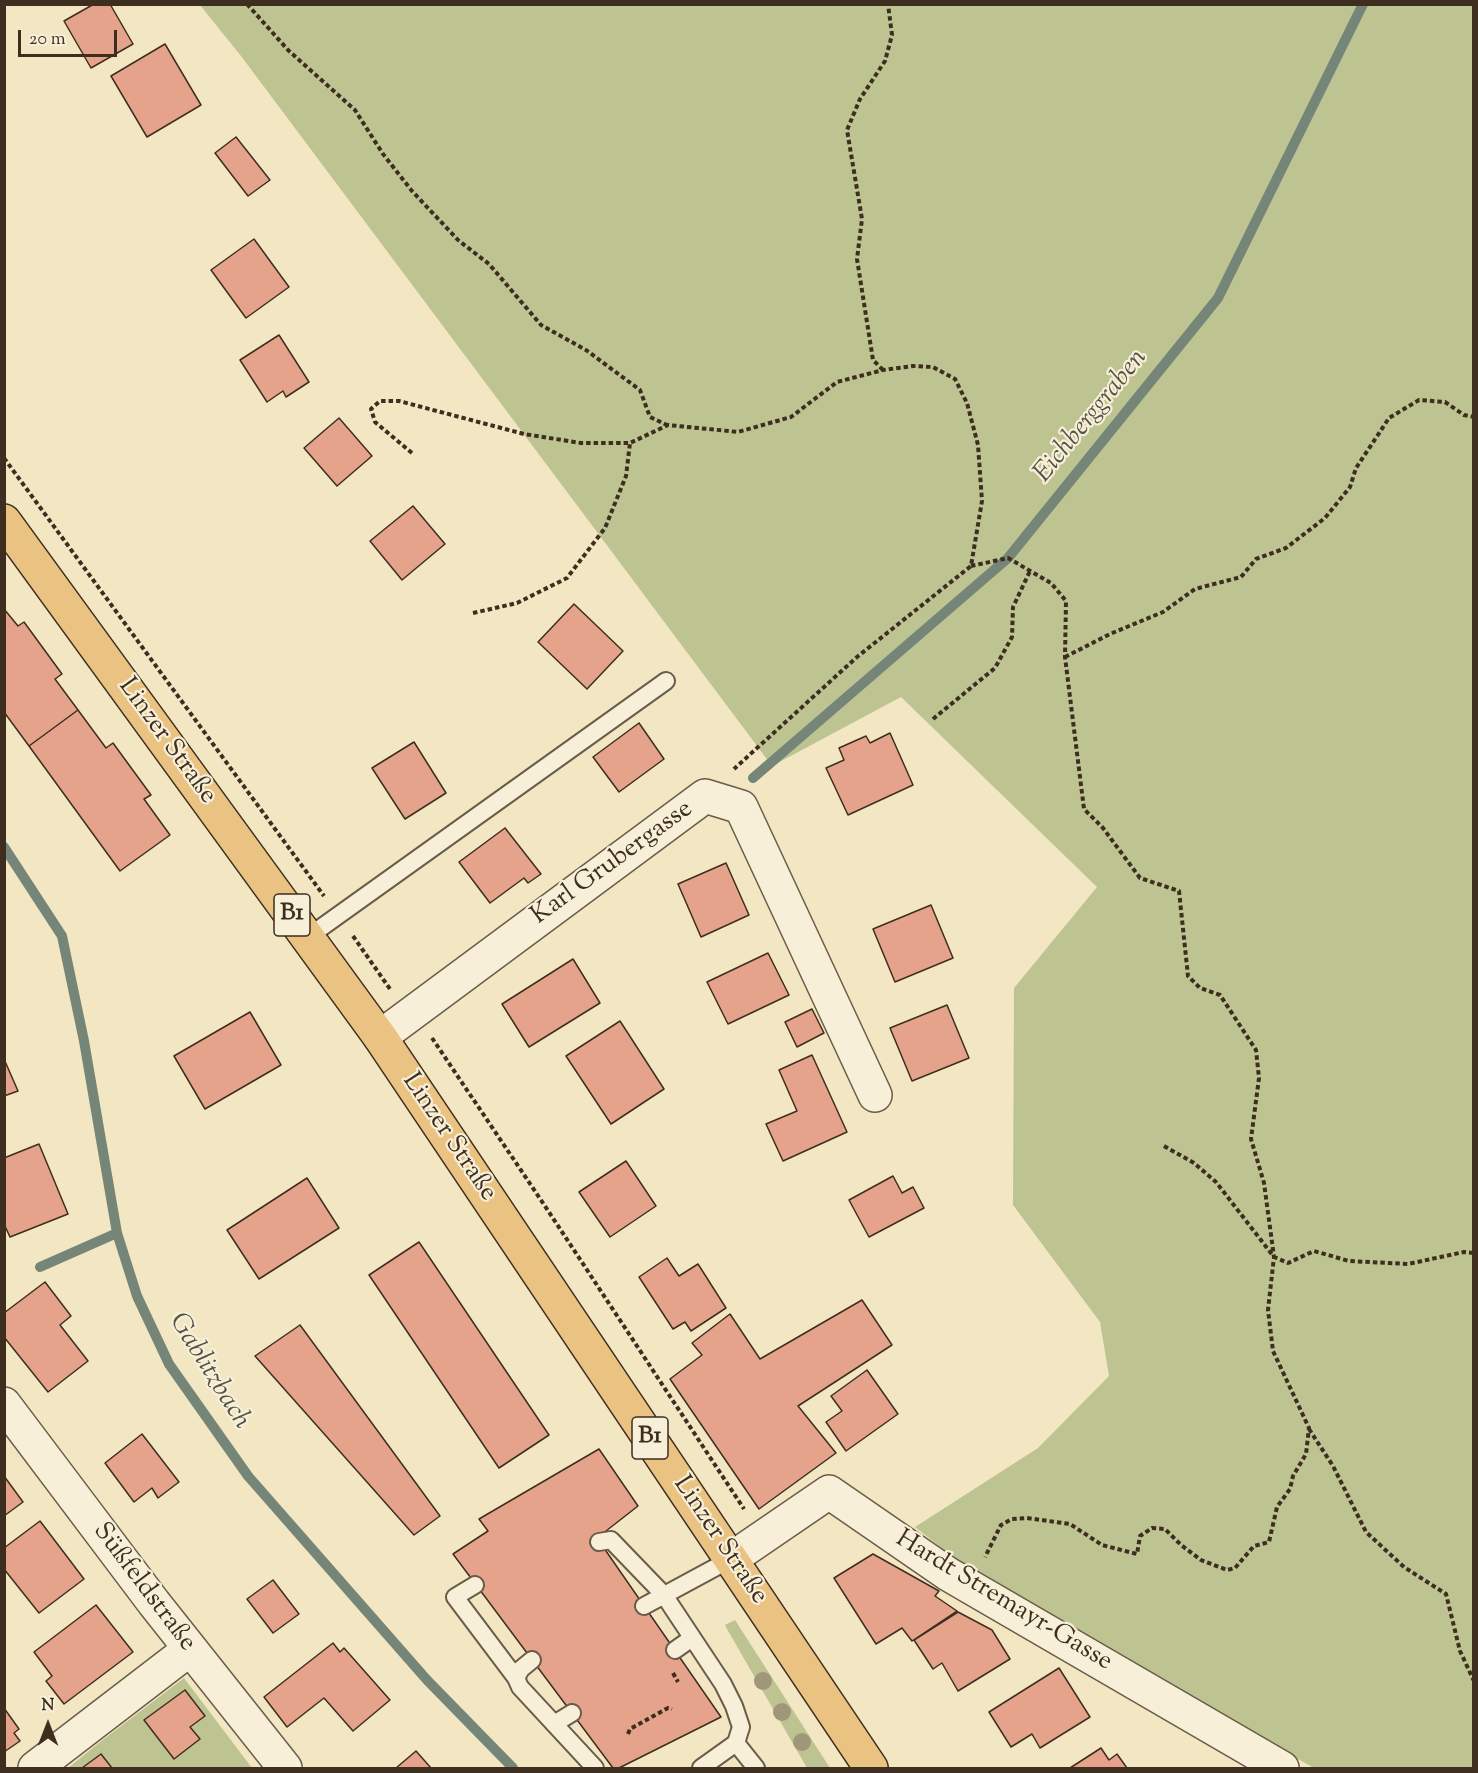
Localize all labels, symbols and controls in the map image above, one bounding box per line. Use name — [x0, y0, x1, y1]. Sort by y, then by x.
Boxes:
scale bar — [21, 18, 120, 56]
text: 20 m — [29, 27, 66, 53]
water label: Eichberggraben — [1028, 344, 1156, 490]
street label: Linzer Straße — [110, 673, 222, 811]
street label: Karl Grubergasse — [526, 795, 700, 933]
road number: B1 — [274, 894, 310, 936]
street label: Linzer Straße — [394, 1068, 502, 1208]
water label: Gablitzbach — [160, 1308, 256, 1436]
road number: B1 — [632, 1417, 668, 1459]
street label: Linzer Straße — [665, 1471, 773, 1611]
street label: Süßfeldstraße — [85, 1518, 201, 1658]
street label: Hardt Stremayr-Gasse — [889, 1525, 1117, 1679]
north arrow — [18, 1695, 78, 1755]
text: N — [42, 1695, 54, 1718]

